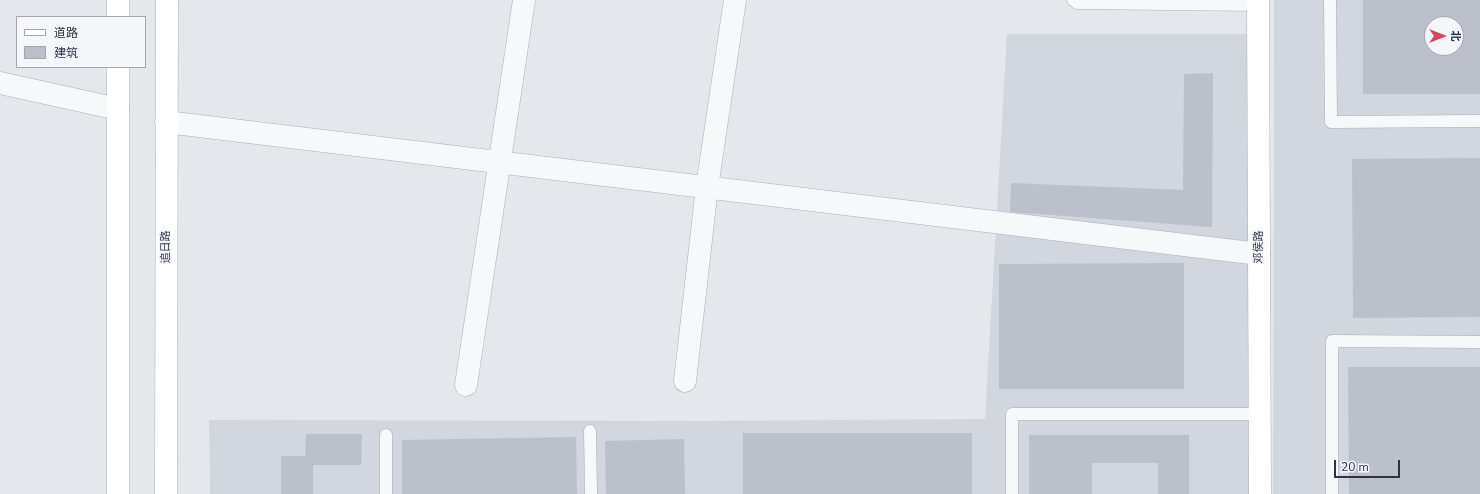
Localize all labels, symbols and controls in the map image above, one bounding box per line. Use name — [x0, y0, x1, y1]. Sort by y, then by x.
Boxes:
legend — [16, 16, 146, 68]
north arrow — [1424, 16, 1464, 56]
text: 道路 — [54, 25, 78, 41]
text: 北 — [1448, 31, 1463, 42]
text: 建筑 — [54, 45, 78, 61]
street label: 追日路 — [159, 231, 173, 263]
street label: 邓侯路 — [1252, 231, 1266, 263]
scale bar — [1336, 452, 1402, 478]
text: 20 m — [1341, 459, 1369, 475]

